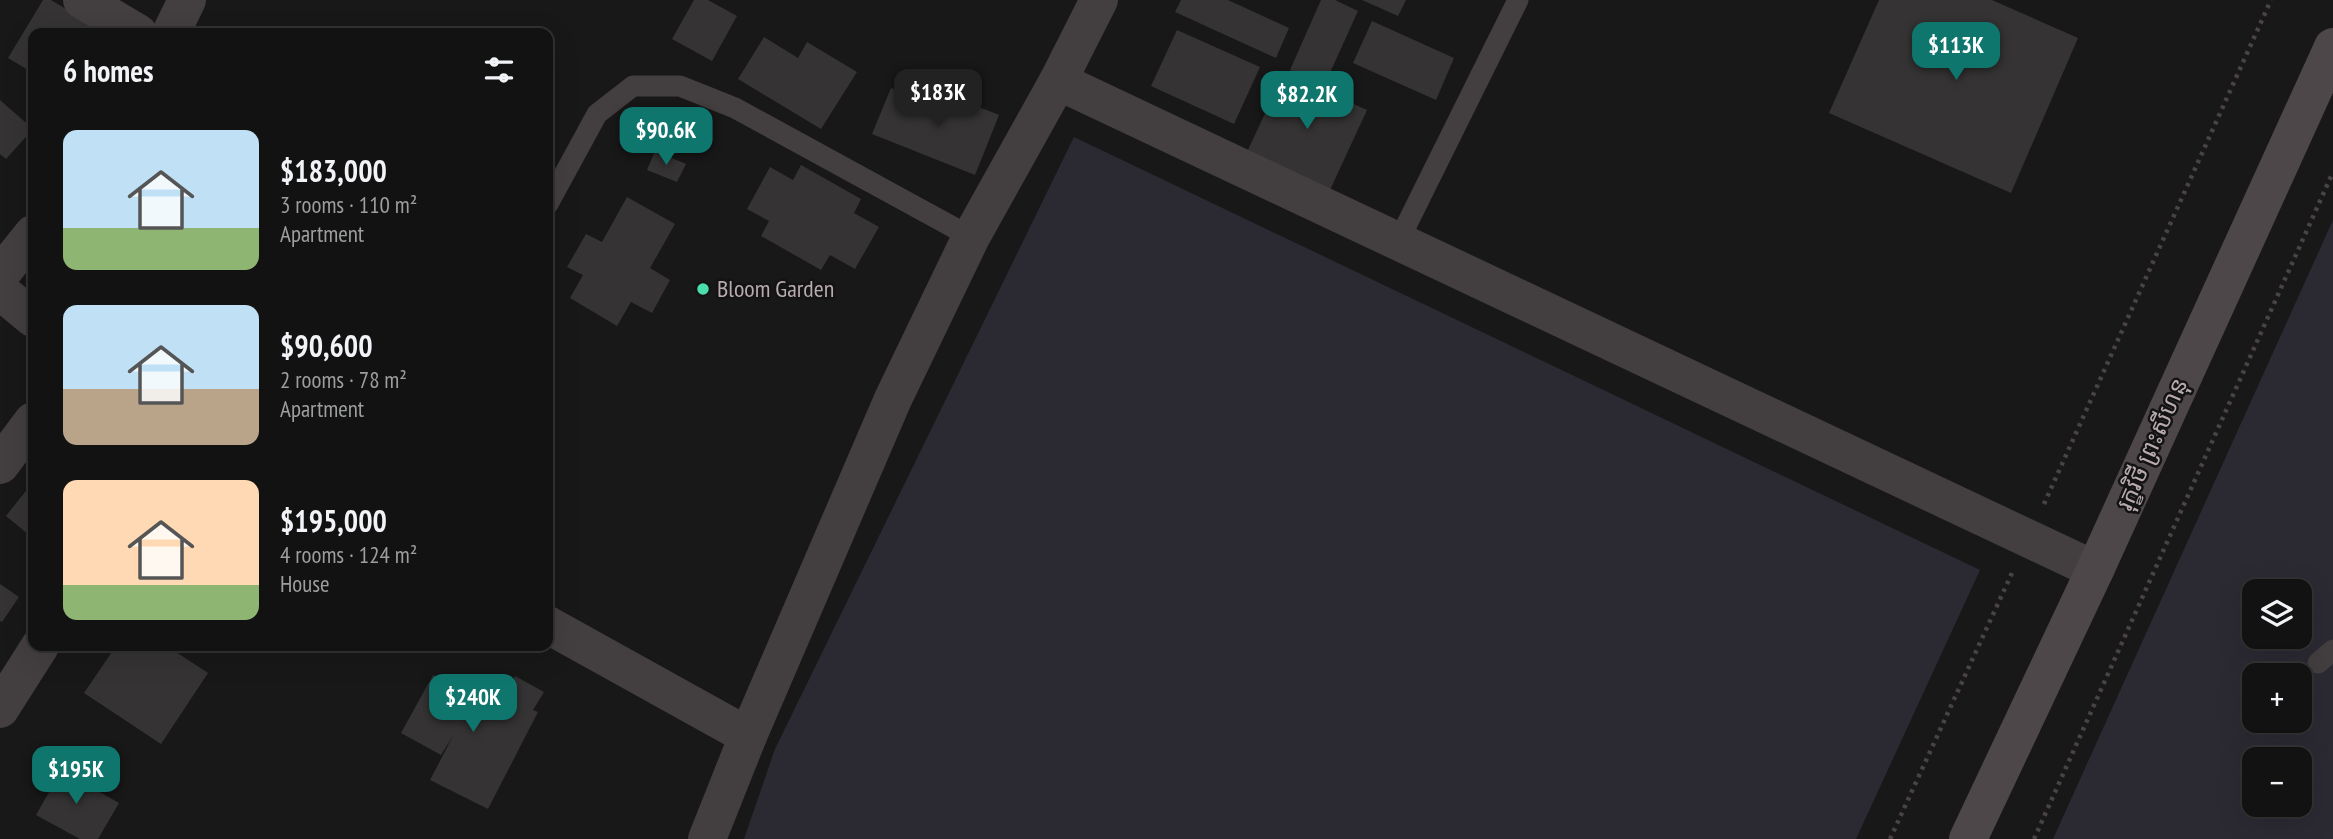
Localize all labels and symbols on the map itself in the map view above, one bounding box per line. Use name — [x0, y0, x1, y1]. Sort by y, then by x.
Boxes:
pin: $113K — [1907, 22, 2005, 82]
pin: $183K — [889, 69, 987, 129]
pin: $82.2K — [1250, 72, 1364, 131]
pin: $90.6K — [609, 108, 723, 167]
place label: Bloom Garden — [717, 273, 834, 304]
marker: Bloom Garden — [695, 281, 711, 297]
street label: រុក្ខវិថី ព្រះសីហនុ — [2109, 373, 2194, 515]
pin: $240K — [424, 674, 522, 734]
pin: $195K — [27, 746, 125, 806]

